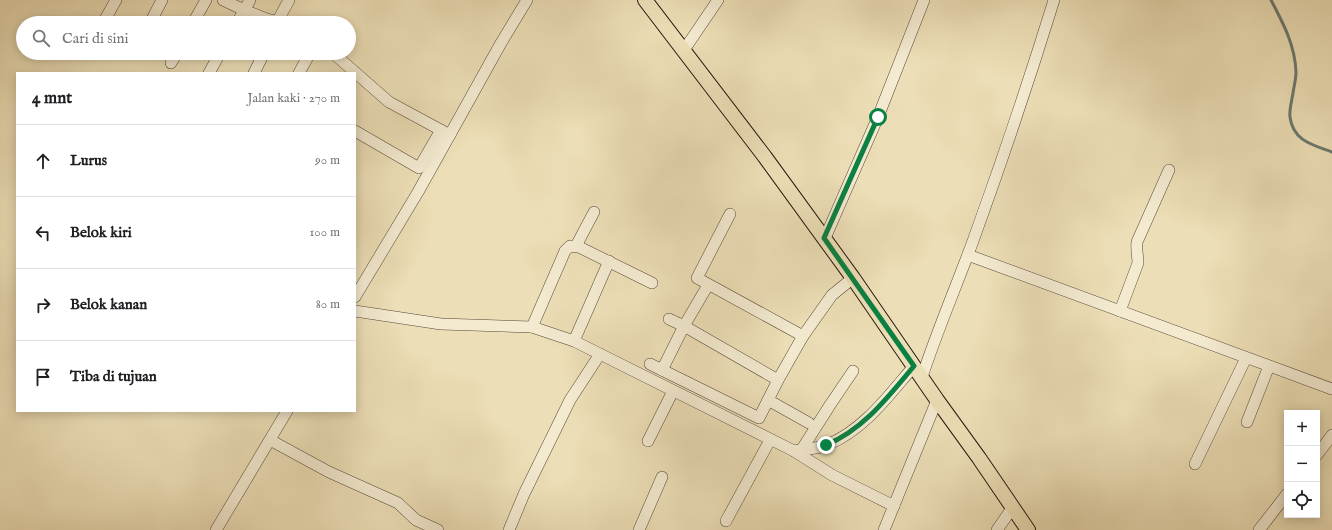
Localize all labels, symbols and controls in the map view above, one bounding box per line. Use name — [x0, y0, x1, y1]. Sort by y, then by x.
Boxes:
search box — [16, 16, 356, 60]
icon: search — [30, 27, 52, 49]
text: Cari di sini — [62, 29, 129, 48]
text: 4 mnt — [32, 88, 72, 109]
text: Jalan kaki · 270 m — [248, 90, 340, 107]
route start — [869, 108, 887, 126]
icon: ahead — [32, 150, 54, 172]
text: Lurus — [70, 151, 107, 170]
text: 90 m — [315, 152, 340, 169]
icon: left — [32, 222, 54, 244]
text: Belok kiri — [70, 223, 132, 242]
text: 100 m — [310, 224, 340, 241]
icon: right — [32, 294, 54, 316]
text: Belok kanan — [70, 295, 147, 314]
text: 80 m — [316, 296, 340, 313]
icon: arrive — [32, 366, 54, 388]
text: Tiba di tujuan — [70, 367, 157, 386]
map controls — [1284, 410, 1320, 518]
button: + — [1284, 410, 1320, 446]
route end — [817, 436, 835, 454]
button: − — [1284, 446, 1320, 482]
button: locate — [1284, 482, 1320, 518]

